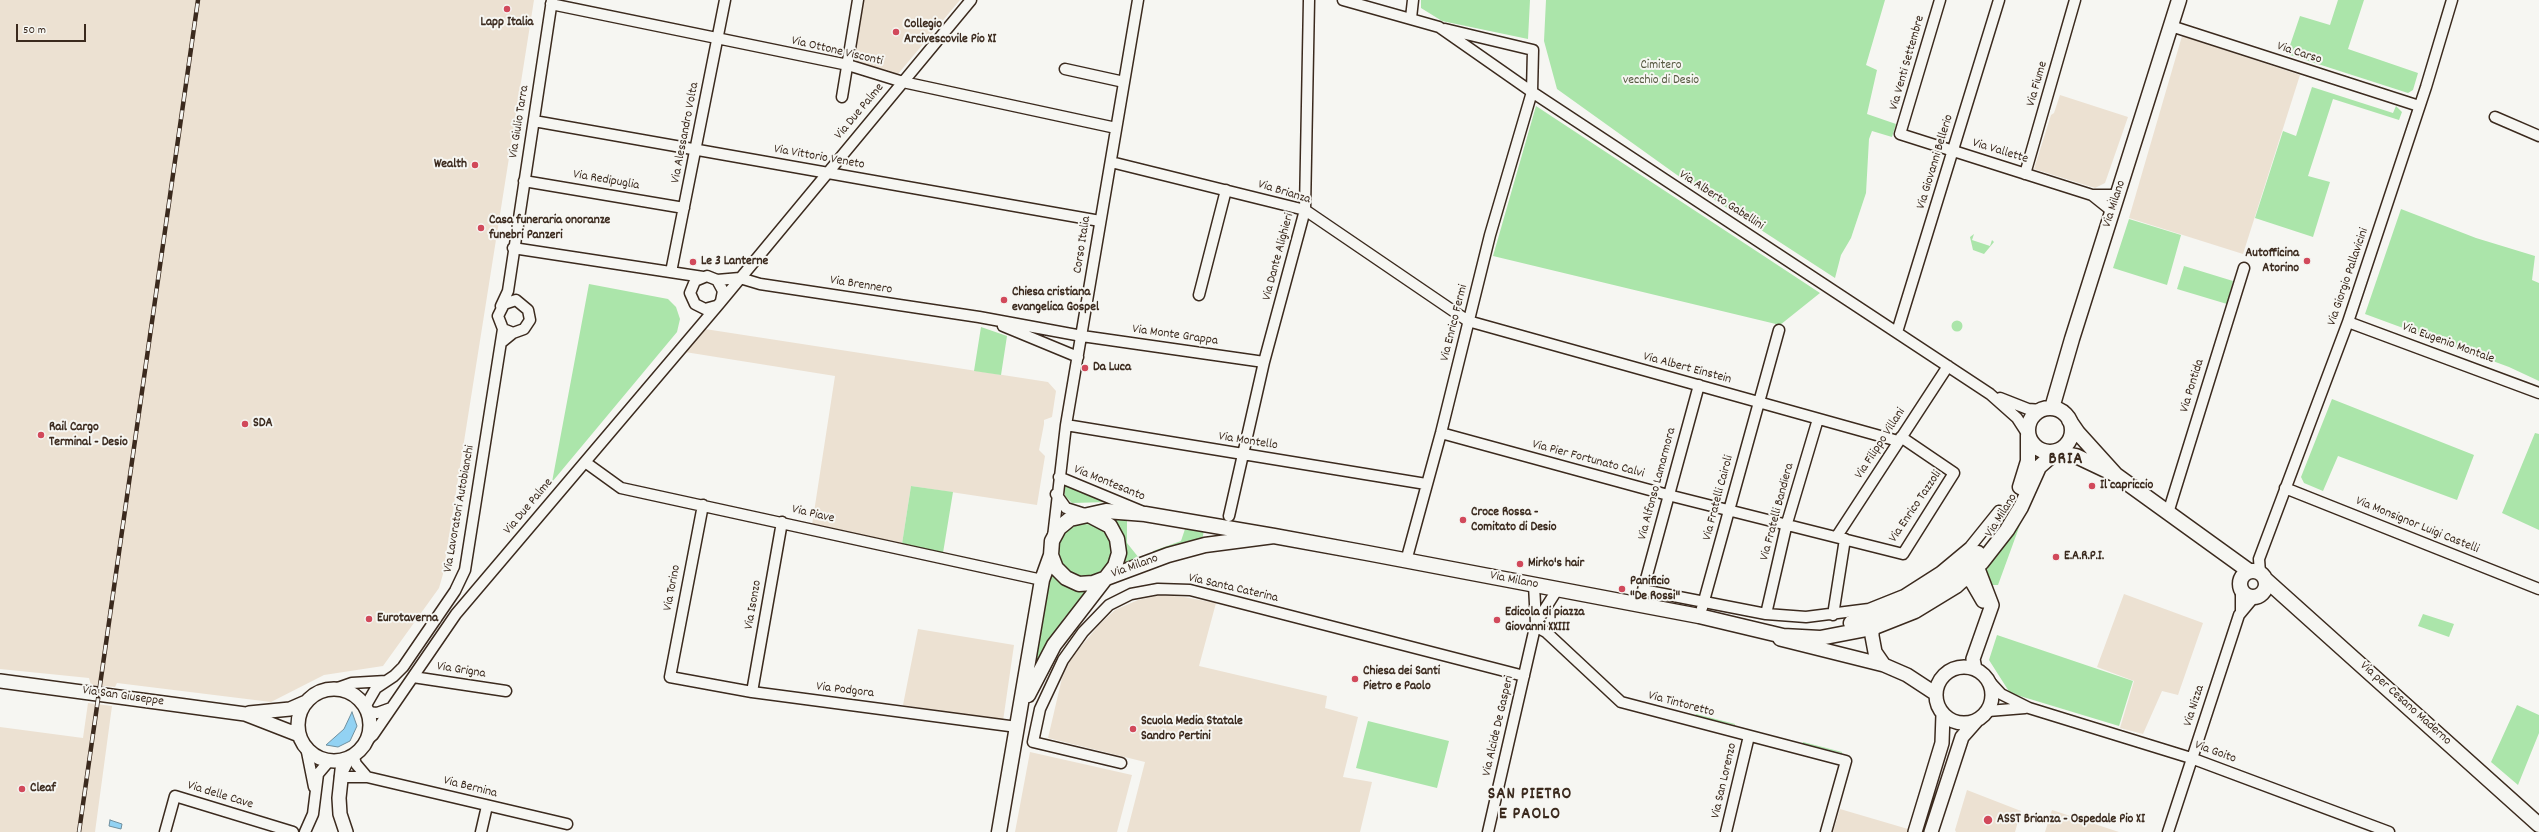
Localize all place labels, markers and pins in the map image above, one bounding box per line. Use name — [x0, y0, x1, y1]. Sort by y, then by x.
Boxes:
marker: Lapp Italia — [502, 4, 512, 14]
place label: Lapp Italia — [481, 15, 533, 31]
place label: Collegio Arcivescovile Pio XI — [904, 17, 996, 48]
marker: Collegio Arcivescovile Pio XI — [891, 27, 901, 37]
place label: Wealth — [434, 157, 467, 173]
marker: Wealth — [470, 160, 480, 170]
place label: Casa funeraria onoranze funebri Panzeri — [489, 213, 610, 244]
marker: Casa funeraria onoranze funebri Panzeri — [476, 223, 486, 233]
place label: Autofficina Atorino — [2245, 246, 2299, 277]
place label: Le 3 Lanterne — [701, 254, 768, 270]
marker: Autofficina Atorino — [2302, 256, 2312, 266]
marker: Le 3 Lanterne — [688, 257, 698, 267]
place label: Chiesa cristiana evangelica Gospel — [1012, 285, 1099, 316]
marker: Chiesa cristiana evangelica Gospel — [999, 295, 1009, 305]
place label: Da Luca — [1093, 360, 1131, 376]
marker: Da Luca — [1080, 363, 1090, 373]
place label: SDA — [253, 416, 273, 432]
marker: SDA — [240, 419, 250, 429]
place label: Rail Cargo Terminal - Desio — [49, 420, 128, 451]
marker: Rail Cargo Terminal - Desio — [36, 430, 46, 440]
place label: Il capriccio — [2100, 478, 2153, 494]
marker: Il capriccio — [2087, 481, 2097, 491]
place label: Croce Rossa - Comitato di Desio — [1471, 505, 1556, 536]
marker: Croce Rossa - Comitato di Desio — [1458, 515, 1468, 525]
place label: E.A.R.P.I. — [2064, 549, 2104, 565]
marker: E.A.R.P.I. — [2051, 552, 2061, 562]
place label: Mirko's hair — [1528, 556, 1584, 572]
marker: Mirko's hair — [1515, 559, 1525, 569]
place label: Panificio "De Rossi" — [1630, 574, 1680, 605]
marker: Panificio "De Rossi" — [1617, 584, 1627, 594]
place label: Edicola di piazza Giovanni XXIII — [1505, 605, 1584, 636]
place label: Eurotaverna — [377, 611, 438, 627]
marker: Eurotaverna — [364, 614, 374, 624]
marker: Edicola di piazza Giovanni XXIII — [1492, 615, 1502, 625]
place label: Chiesa dei Santi Pietro e Paolo — [1363, 664, 1440, 695]
marker: Chiesa dei Santi Pietro e Paolo — [1350, 674, 1360, 684]
place label: Scuola Media Statale Sandro Pertini — [1141, 714, 1243, 745]
marker: Scuola Media Statale Sandro Pertini — [1128, 724, 1138, 734]
place label: Cleaf — [30, 781, 56, 797]
marker: Cleaf — [17, 784, 27, 794]
place label: ASST Brianza - Ospedale Pio XI — [1997, 812, 2145, 828]
marker: ASST Brianza - Ospedale Pio XI — [1982, 814, 1994, 826]

